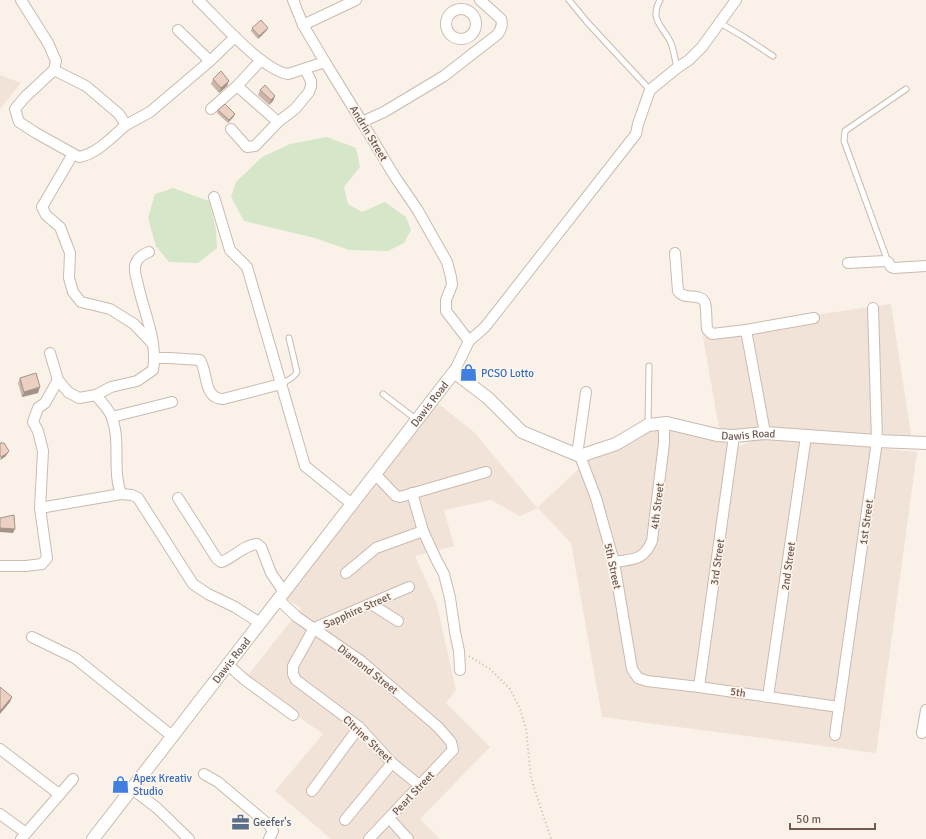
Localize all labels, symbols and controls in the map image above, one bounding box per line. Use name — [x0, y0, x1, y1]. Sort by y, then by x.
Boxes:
street label: Andrin Street — [347, 103, 390, 164]
shop icon: PCSO Lotto — [458, 363, 478, 383]
place label: PCSO Lotto — [481, 367, 534, 380]
street label: Dawis Road — [408, 379, 452, 430]
street label: Dawis Road — [721, 427, 776, 443]
street label: 4th Street — [648, 482, 667, 530]
street label: 1st Street — [857, 498, 876, 546]
street label: 3rd Street — [708, 538, 727, 586]
street label: 2nd Street — [779, 541, 798, 591]
street label: 5th Street — [601, 542, 624, 591]
street label: Sapphire Street — [321, 590, 393, 631]
street label: Dawis Road — [210, 635, 253, 686]
street label: Diamond Street — [335, 642, 401, 697]
street label: 5th — [729, 685, 747, 700]
street label: Citrine Street — [340, 713, 395, 766]
street label: Pearl Street — [390, 769, 437, 818]
place label: Apex Kreativ Studio — [133, 772, 192, 798]
shop icon: Apex Kreativ Studio — [110, 774, 130, 794]
scale bar — [790, 805, 875, 831]
office icon: Geefer's — [230, 812, 250, 832]
text: 50 m — [796, 812, 821, 827]
place label: Geefer's — [253, 816, 291, 829]

